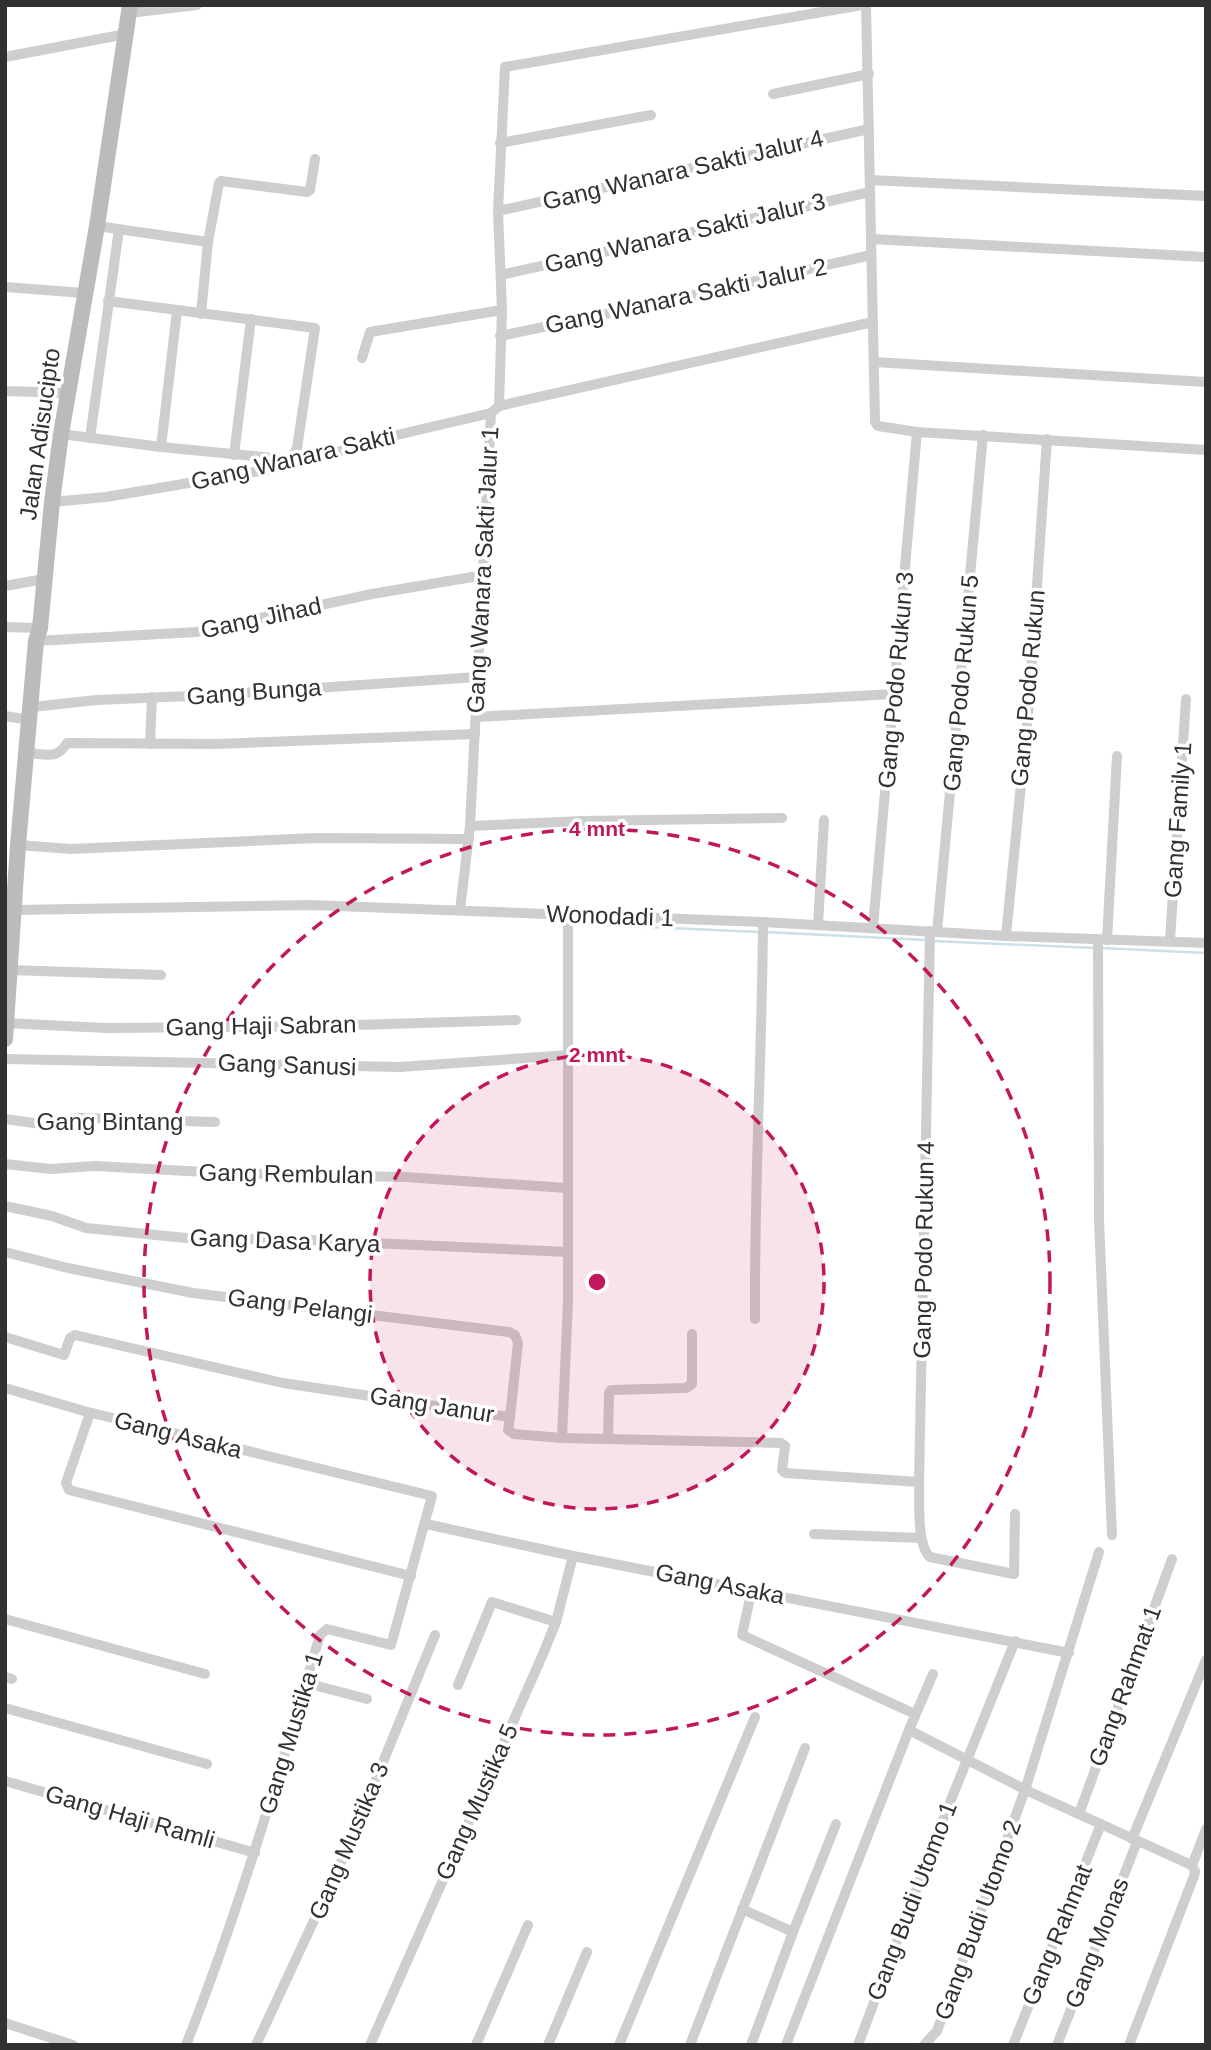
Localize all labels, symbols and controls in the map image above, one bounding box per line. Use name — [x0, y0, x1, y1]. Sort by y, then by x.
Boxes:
street label: Gang Wanara Sakti Jalur 4 — [540, 124, 826, 215]
street label: Gang Wanara Sakti Jalur 3 — [542, 187, 828, 278]
street label: Gang Wanara Sakti Jalur 2 — [543, 252, 829, 339]
street label: Jalan Adisucipto — [14, 346, 65, 522]
street label: Gang Wanara Sakti — [188, 422, 398, 495]
street label: Gang Wanara Sakti Jalur 1 — [462, 426, 503, 714]
street label: Gang Podo Rukun 3 — [873, 570, 918, 789]
street label: Gang Podo Rukun 5 — [938, 573, 983, 792]
street label: Gang Podo Rukun — [1005, 588, 1050, 787]
street label: Gang Jihad — [198, 592, 324, 643]
street label: Gang Bunga — [186, 673, 323, 710]
street label: Gang Family 1 — [1159, 741, 1196, 899]
text: 4 mnt — [569, 817, 625, 840]
street label: Wonodadi 1 — [546, 900, 674, 931]
street label: Gang Haji Sabran — [165, 1010, 357, 1041]
text: 2 mnt — [569, 1043, 625, 1066]
street label: Gang Sanusi — [217, 1049, 357, 1080]
street label: Gang Bintang — [37, 1108, 183, 1135]
street label: Gang Podo Rukun 4 — [908, 1141, 939, 1359]
street label: Gang Rembulan — [198, 1158, 374, 1189]
street label: Gang Dasa Karya — [189, 1224, 381, 1257]
centre of rings — [585, 1270, 609, 1294]
street label: Gang Pelangi — [226, 1283, 374, 1328]
street label: Gang Janur — [368, 1381, 496, 1428]
street label: Gang Asaka — [111, 1406, 245, 1464]
street label: Gang Asaka — [653, 1558, 787, 1609]
street label: Gang Rahmat 1 — [1083, 1602, 1166, 1770]
street label: Gang Mustika 1 — [253, 1649, 328, 1817]
street label: Gang Mustika 5 — [430, 1720, 523, 1884]
street label: Gang Mustika 3 — [303, 1758, 394, 1923]
street label: Gang Haji Ramli — [42, 1779, 218, 1854]
street label: Gang Budi Utomo 1 — [861, 1798, 962, 2004]
street label: Gang Budi Utomo 2 — [929, 1816, 1026, 2023]
street label: Gang Rahmat — [1016, 1860, 1097, 2009]
street label: Gang Monas — [1059, 1874, 1134, 2012]

